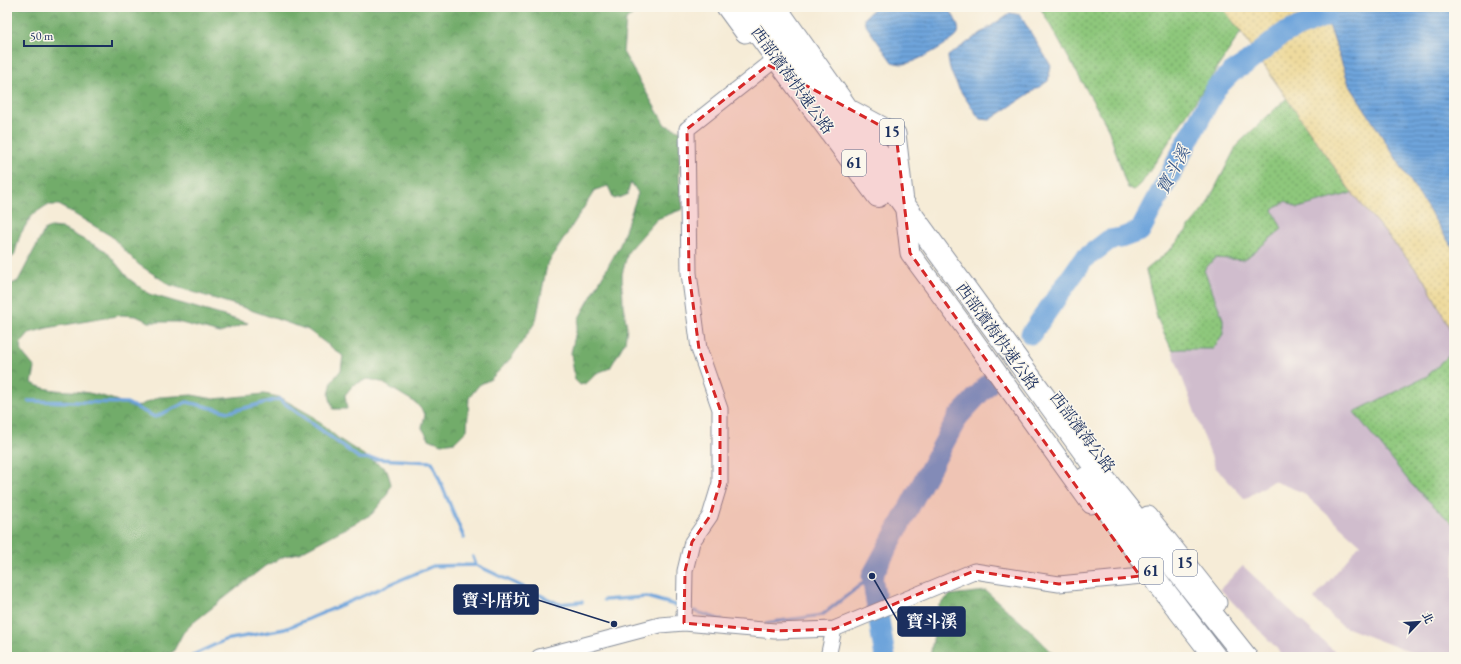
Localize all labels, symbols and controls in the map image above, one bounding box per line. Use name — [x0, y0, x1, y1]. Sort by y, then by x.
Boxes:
scale bar — [24, 22, 112, 48]
street label: 西部濱海快速公路 — [746, 22, 839, 138]
text: 50 m — [30, 28, 54, 44]
road number: 15 — [880, 119, 904, 145]
water label: 寶斗溪 — [1151, 141, 1196, 198]
road number: 61 — [842, 150, 866, 176]
street label: 西部濱海快速公路 — [951, 278, 1044, 394]
street label: 西部濱海公路 — [1045, 388, 1120, 477]
road number: 15 — [1173, 550, 1197, 576]
road number: 61 — [1139, 558, 1163, 584]
callout: 寶斗厝坑 — [454, 585, 538, 614]
text: 寶斗厝坑 — [462, 589, 530, 611]
north arrow — [1399, 602, 1439, 642]
callout: 寶斗溪 — [898, 607, 965, 636]
text: 寶斗溪 — [907, 610, 958, 632]
text: 北 — [1419, 610, 1437, 626]

